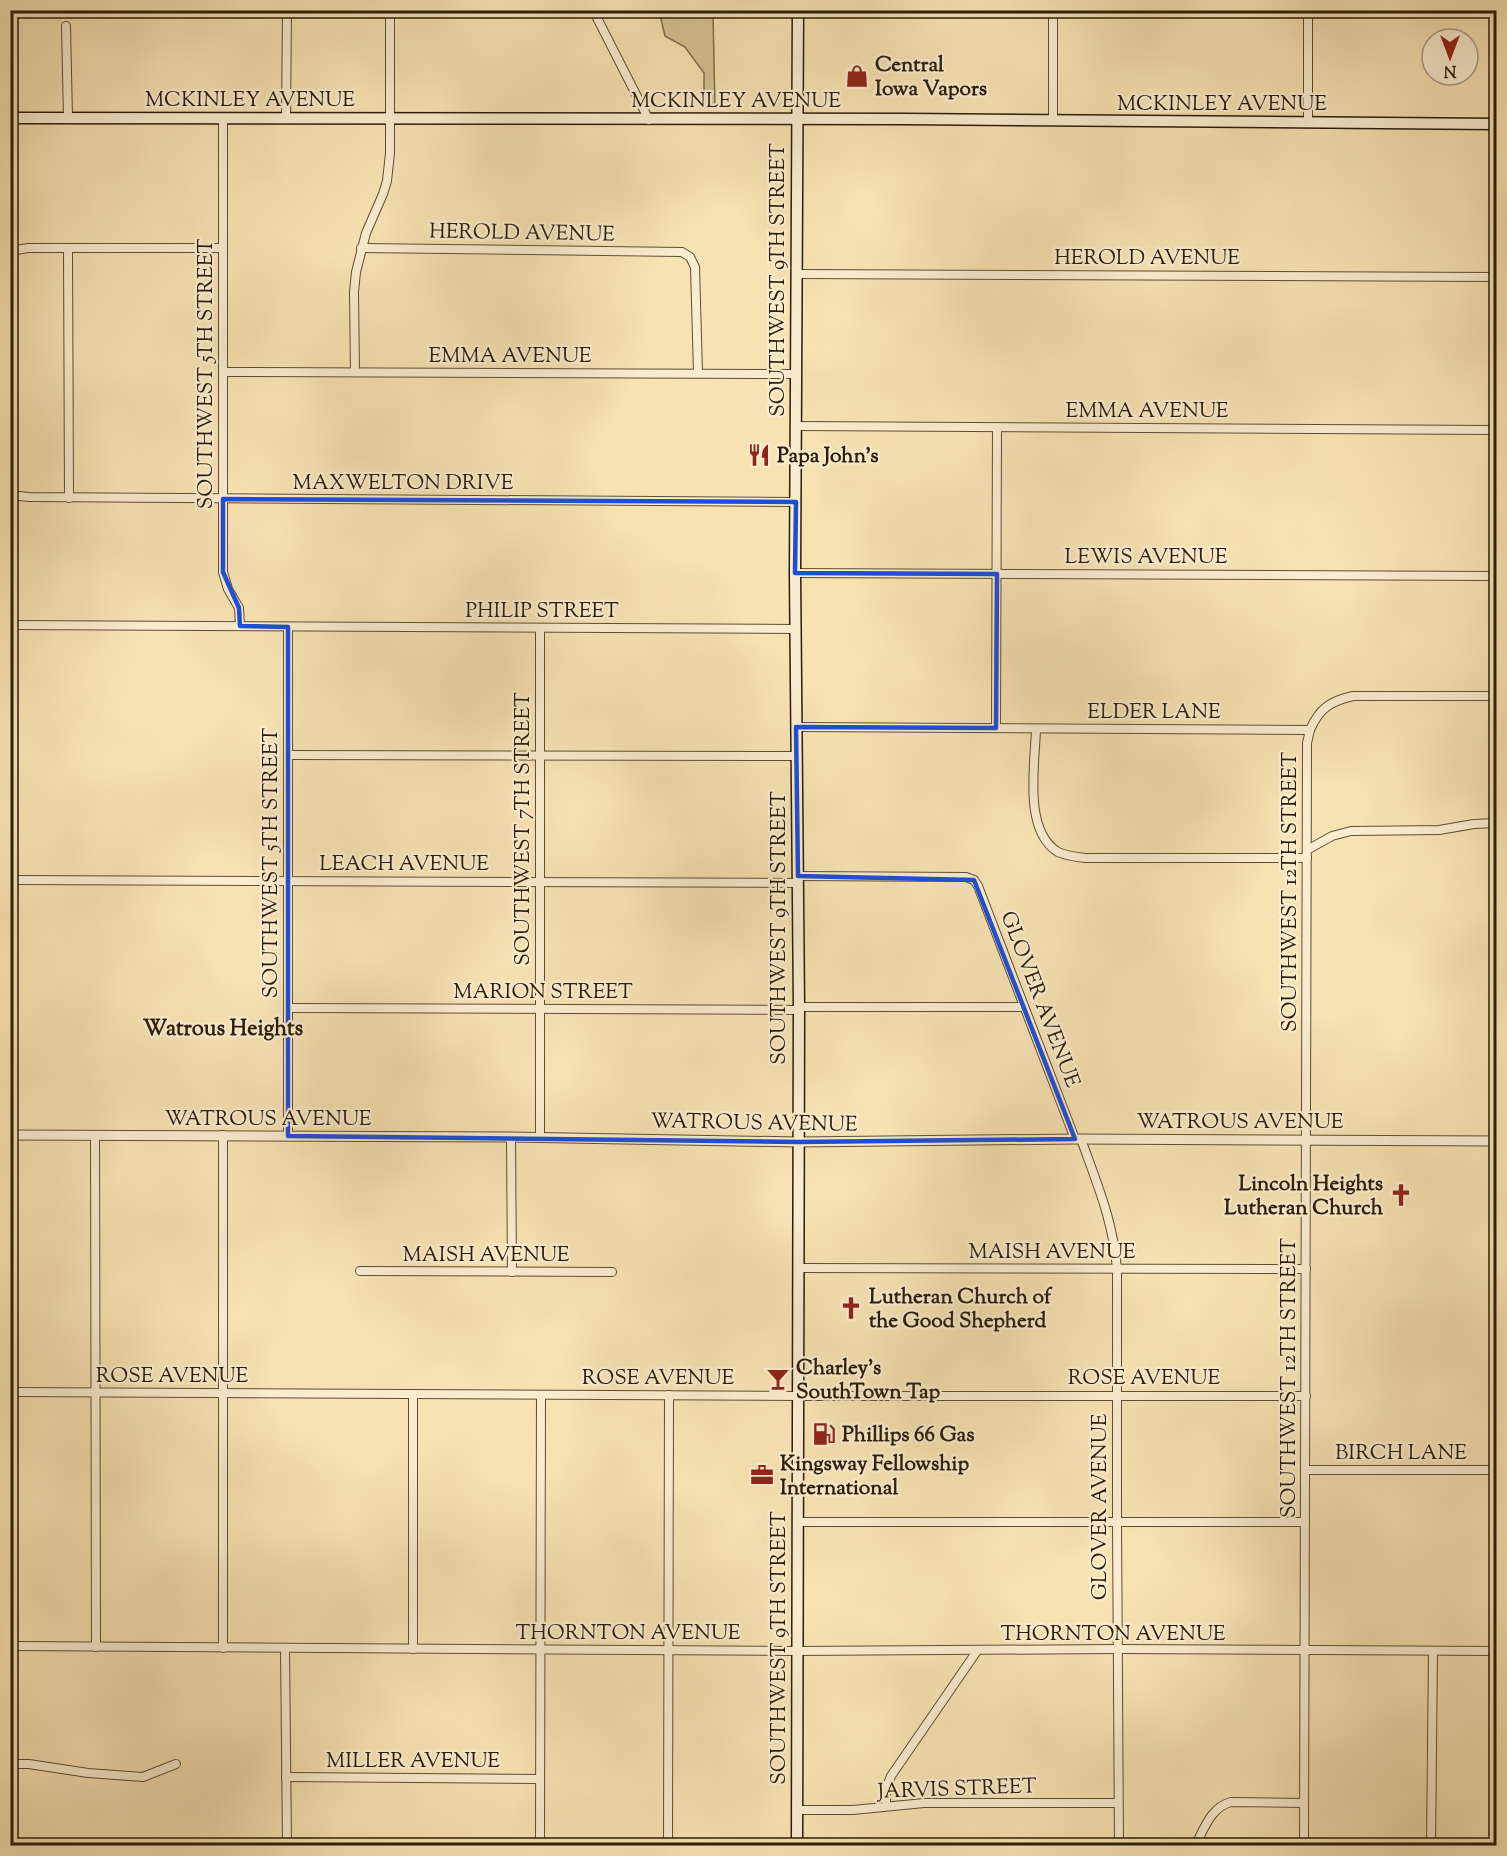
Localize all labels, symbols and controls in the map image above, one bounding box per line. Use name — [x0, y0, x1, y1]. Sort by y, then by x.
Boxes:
north arrow — [1420, 27, 1480, 87]
place label: Central Iowa Vapors — [875, 51, 987, 105]
text: N — [1443, 58, 1456, 81]
shop icon: Central Iowa Vapors — [844, 63, 870, 89]
street label: MCKINLEY AVENUE — [145, 86, 355, 116]
street label: MCKINLEY AVENUE — [631, 87, 841, 117]
street label: MCKINLEY AVENUE — [1117, 90, 1327, 120]
street label: SOUTHWEST 9TH STREET — [764, 143, 794, 417]
street label: HEROLD AVENUE — [429, 217, 615, 251]
street label: SOUTHWEST 5TH STREET — [192, 239, 222, 509]
street label: HEROLD AVENUE — [1054, 244, 1240, 274]
street label: EMMA AVENUE — [428, 342, 592, 372]
street label: EMMA AVENUE — [1065, 397, 1229, 427]
restaurant icon: Papa John's — [746, 442, 772, 468]
place label: Papa John's — [777, 442, 879, 472]
street label: MAXWELTON DRIVE — [293, 469, 514, 499]
street label: LEWIS AVENUE — [1065, 543, 1228, 573]
street label: PHILIP STREET — [465, 597, 619, 627]
street label: SOUTHWEST 7TH STREET — [509, 692, 539, 966]
street label: ELDER LANE — [1087, 698, 1221, 728]
street label: SOUTHWEST 5TH STREET — [257, 728, 287, 998]
street label: SOUTHWEST 12TH STREET — [1276, 752, 1306, 1032]
street label: SOUTHWEST 9TH STREET — [765, 791, 795, 1065]
street label: LEACH AVENUE — [319, 850, 489, 880]
street label: GLOVER AVENUE — [992, 907, 1087, 1093]
street label: MARION STREET — [453, 978, 633, 1008]
district label: Watrous Heights — [143, 1014, 303, 1046]
street label: WATROUS AVENUE — [164, 1105, 372, 1135]
street label: WATROUS AVENUE — [650, 1107, 858, 1141]
street label: WATROUS AVENUE — [1136, 1108, 1344, 1138]
place label: Lincoln Heights Lutheran Church — [1224, 1170, 1384, 1224]
church icon: Lincoln Heights Lutheran Church — [1388, 1182, 1414, 1208]
street label: MAISH AVENUE — [968, 1238, 1136, 1268]
street label: SOUTHWEST 12TH STREET — [1275, 1238, 1305, 1518]
street label: MAISH AVENUE — [402, 1241, 570, 1271]
place label: Lutheran Church of the Good Shepherd — [869, 1283, 1053, 1337]
church icon: Lutheran Church of the Good Shepherd — [838, 1295, 864, 1321]
place label: Charley's SouthTown Tap — [796, 1354, 941, 1408]
street label: ROSE AVENUE — [96, 1362, 248, 1392]
street label: ROSE AVENUE — [582, 1364, 734, 1394]
street label: ROSE AVENUE — [1068, 1364, 1220, 1394]
bar icon: Charley's SouthTown Tap — [765, 1366, 791, 1392]
street label: GLOVER AVENUE — [1086, 1413, 1116, 1600]
fuel station icon: Phillips 66 Gas — [811, 1421, 837, 1447]
place label: Phillips 66 Gas — [842, 1421, 975, 1451]
street label: BIRCH LANE — [1335, 1439, 1467, 1469]
place label: Kingsway Fellowship International — [780, 1450, 969, 1504]
office icon: Kingsway Fellowship International — [749, 1462, 775, 1488]
street label: SOUTHWEST 9TH STREET — [765, 1511, 795, 1785]
street label: THORNTON AVENUE — [516, 1619, 741, 1649]
street label: THORNTON AVENUE — [1001, 1620, 1226, 1650]
street label: MILLER AVENUE — [326, 1747, 500, 1777]
street label: JARVIS STREET — [876, 1772, 1037, 1808]

